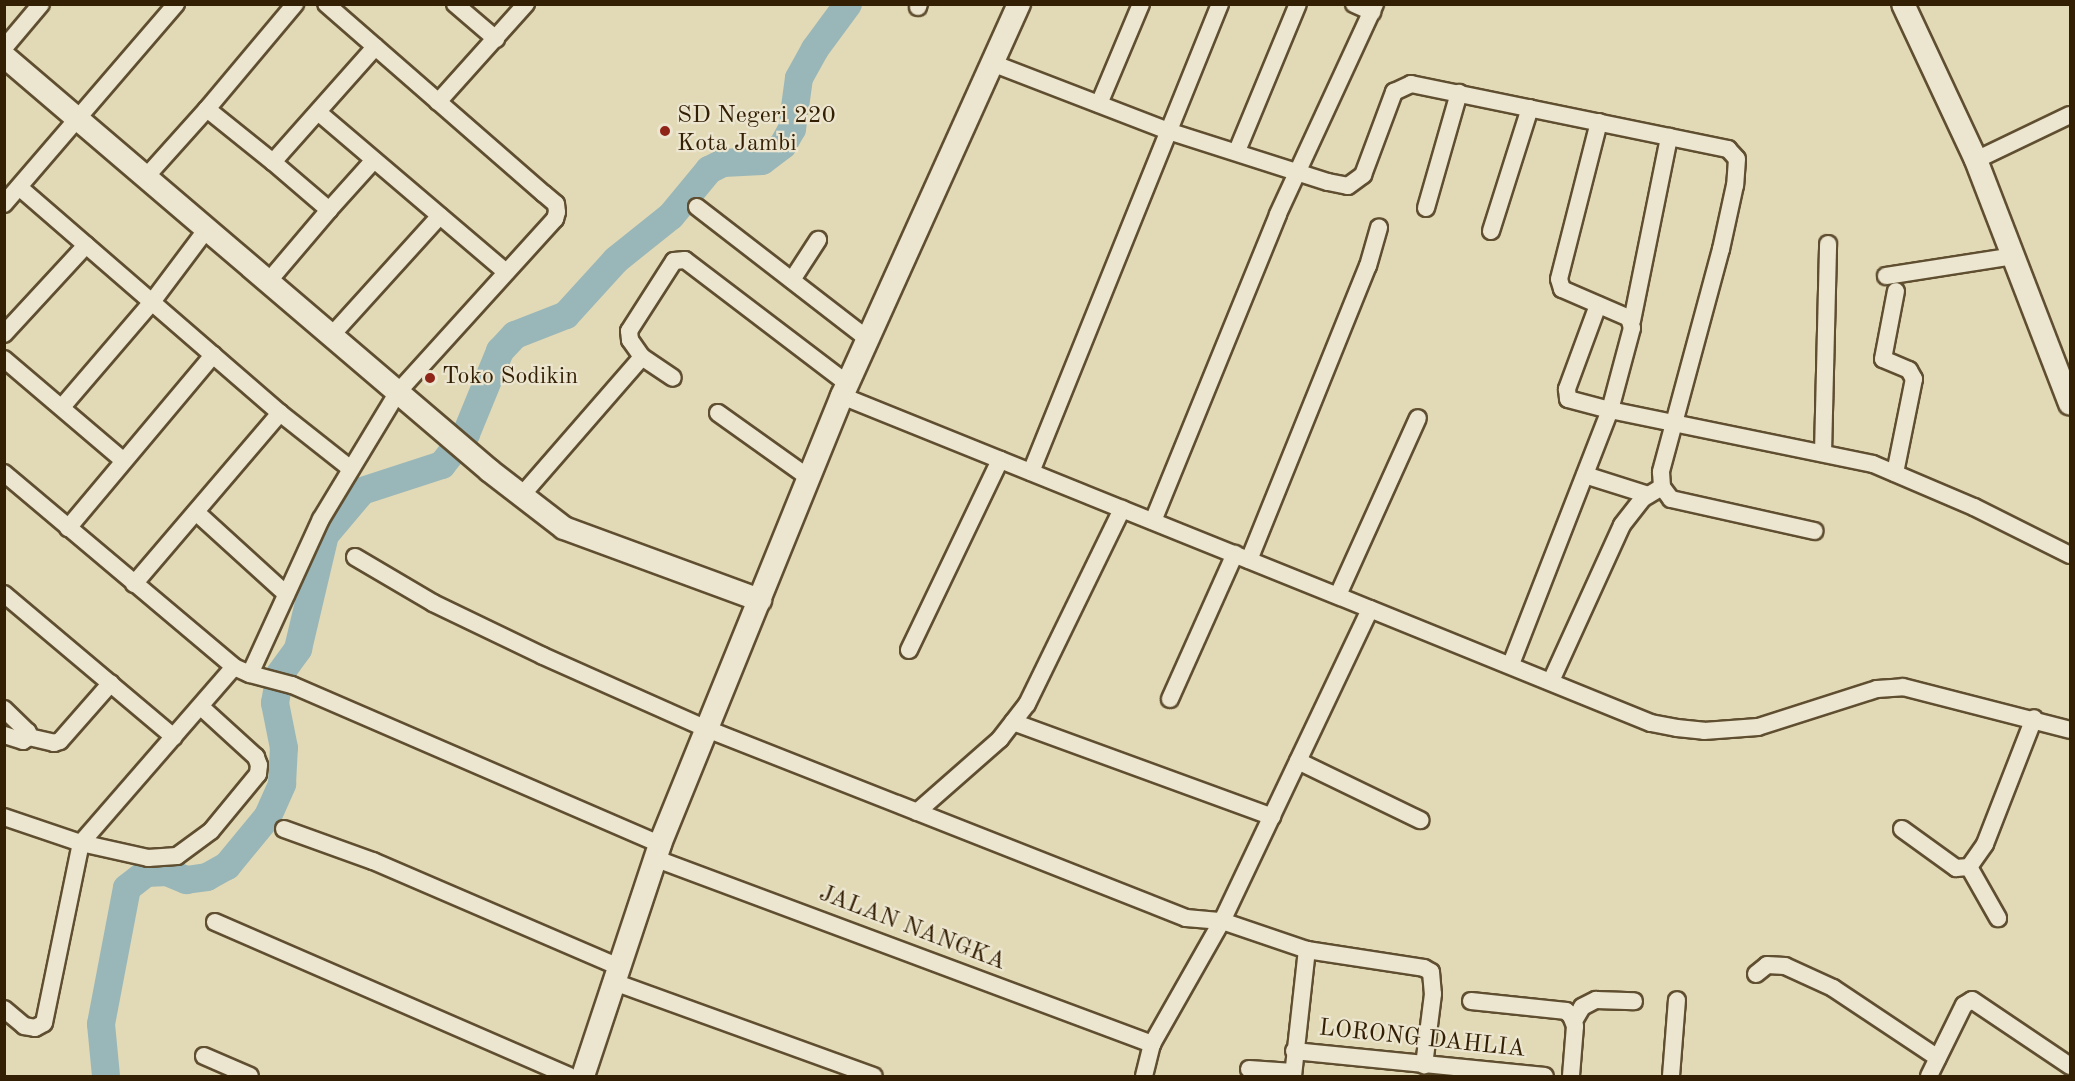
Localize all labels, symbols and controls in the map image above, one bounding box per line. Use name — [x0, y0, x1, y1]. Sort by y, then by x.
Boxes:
place label: SD Negeri 220 Kota Jambi — [677, 103, 836, 159]
marker: SD Negeri 220 Kota Jambi — [658, 124, 672, 138]
place label: Toko Sodikin — [442, 364, 578, 392]
marker: Toko Sodikin — [423, 371, 437, 385]
street label: JALAN NANGKA — [815, 880, 1009, 978]
street label: LORONG DAHLIA — [1317, 1015, 1527, 1065]

